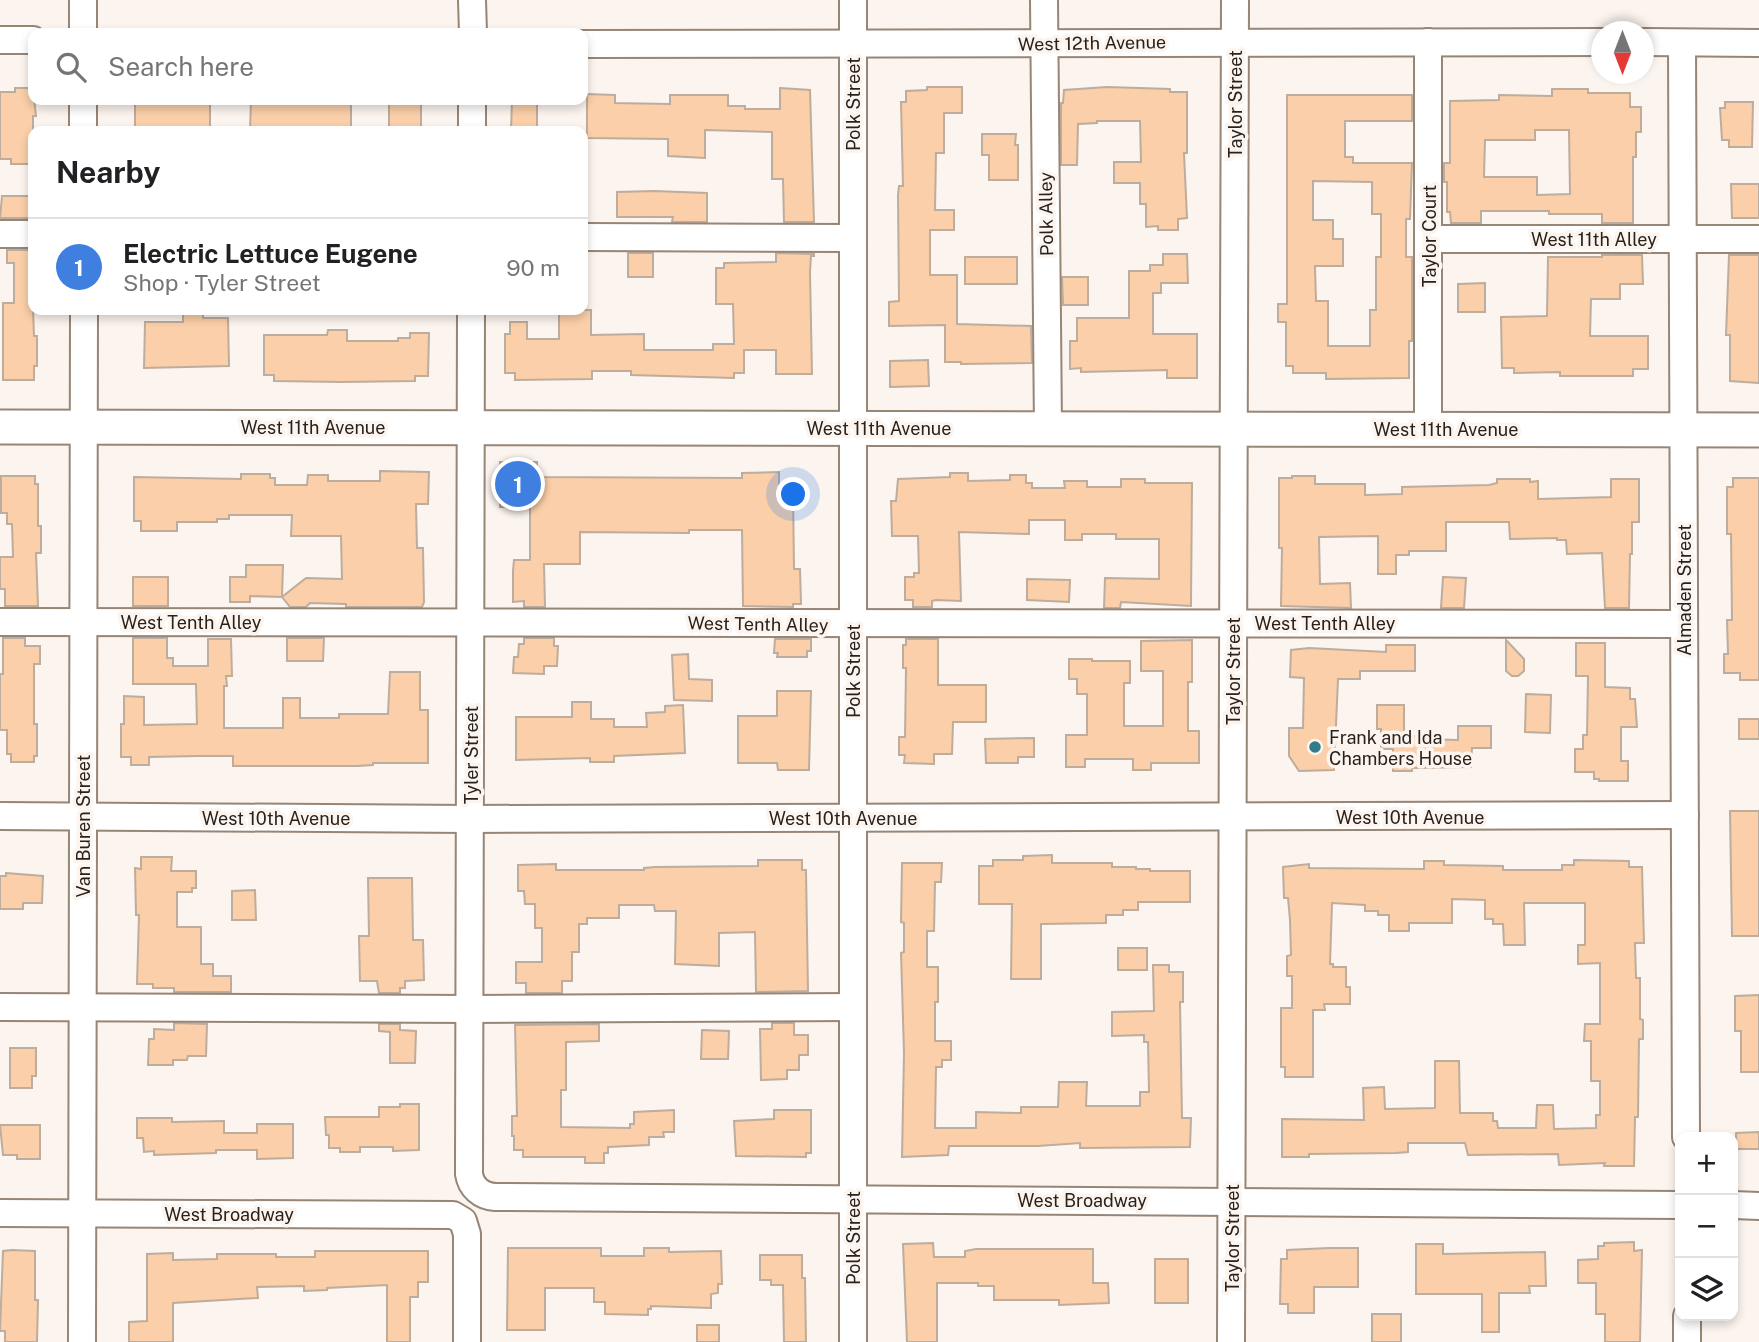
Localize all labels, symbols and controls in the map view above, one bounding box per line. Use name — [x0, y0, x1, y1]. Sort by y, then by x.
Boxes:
north arrow — [1591, 21, 1654, 84]
search box — [28, 28, 588, 105]
street label: West 12th Avenue — [1018, 31, 1166, 55]
icon: search — [52, 48, 90, 86]
street label: Taylor Street — [1225, 50, 1246, 158]
text: Search here — [108, 51, 254, 82]
street label: Polk Street — [843, 57, 864, 151]
text: Nearby — [56, 154, 160, 190]
street label: Polk Alley — [1035, 171, 1057, 256]
street label: Taylor Court — [1419, 185, 1440, 287]
street label: West 11th Alley — [1531, 229, 1657, 250]
text: Electric Lettuce Eugene — [123, 238, 418, 269]
text: 1 — [74, 254, 84, 281]
text: 90 m — [506, 254, 560, 281]
text: Shop · Tyler Street — [123, 269, 321, 296]
street label: West 11th Avenue — [241, 417, 386, 438]
street label: West 11th Avenue — [807, 418, 952, 439]
street label: West 11th Avenue — [1374, 419, 1519, 440]
pin: 1 — [495, 458, 541, 510]
your location — [776, 477, 810, 511]
street label: Almaden Street — [1674, 524, 1695, 656]
street label: West Tenth Alley — [121, 612, 262, 633]
street label: West Tenth Alley — [687, 612, 829, 636]
street label: West Tenth Alley — [1255, 613, 1396, 634]
street label: Taylor Street — [1223, 617, 1244, 725]
street label: Polk Street — [843, 624, 864, 718]
street label: Tyler Street — [461, 706, 482, 804]
place label: Frank and Ida Chambers House — [1329, 727, 1472, 769]
marker: Frank and Ida Chambers House — [1307, 739, 1323, 755]
street label: Van Buren Street — [73, 754, 94, 898]
street label: West 10th Avenue — [1336, 807, 1484, 828]
street label: West 10th Avenue — [202, 808, 350, 829]
street label: West 10th Avenue — [769, 808, 917, 829]
map controls — [1675, 1132, 1738, 1321]
button: + — [1675, 1132, 1738, 1195]
street label: Taylor Street — [1222, 1184, 1243, 1292]
street label: West Broadway — [1017, 1190, 1147, 1211]
street label: Polk Street — [843, 1191, 864, 1285]
button: − — [1675, 1195, 1738, 1258]
street label: West Broadway — [164, 1204, 294, 1225]
button: layers — [1675, 1258, 1738, 1321]

